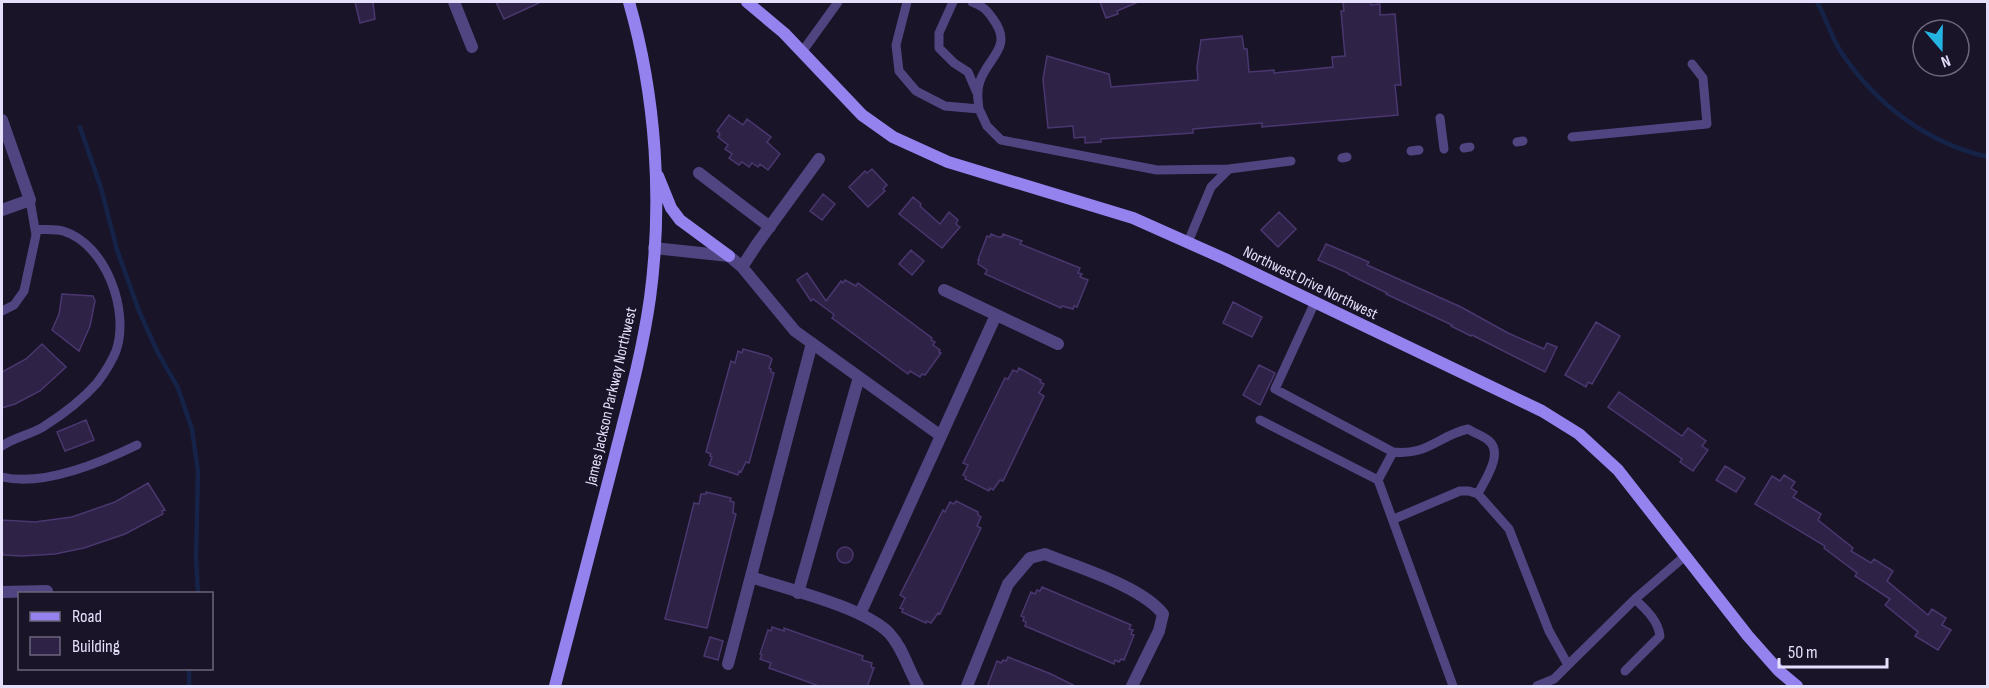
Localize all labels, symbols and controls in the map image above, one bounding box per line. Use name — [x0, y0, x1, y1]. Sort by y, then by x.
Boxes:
north arrow — [1911, 18, 1971, 78]
text: N — [1938, 50, 1953, 71]
street label: Northwest Drive Northwest — [1240, 242, 1381, 324]
street label: James Jackson Parkway Northwest — [581, 305, 641, 488]
legend — [18, 592, 213, 670]
text: Road — [72, 606, 102, 627]
scale bar — [1779, 631, 1887, 669]
text: Building — [72, 636, 120, 657]
text: 50 m — [1788, 642, 1818, 663]

